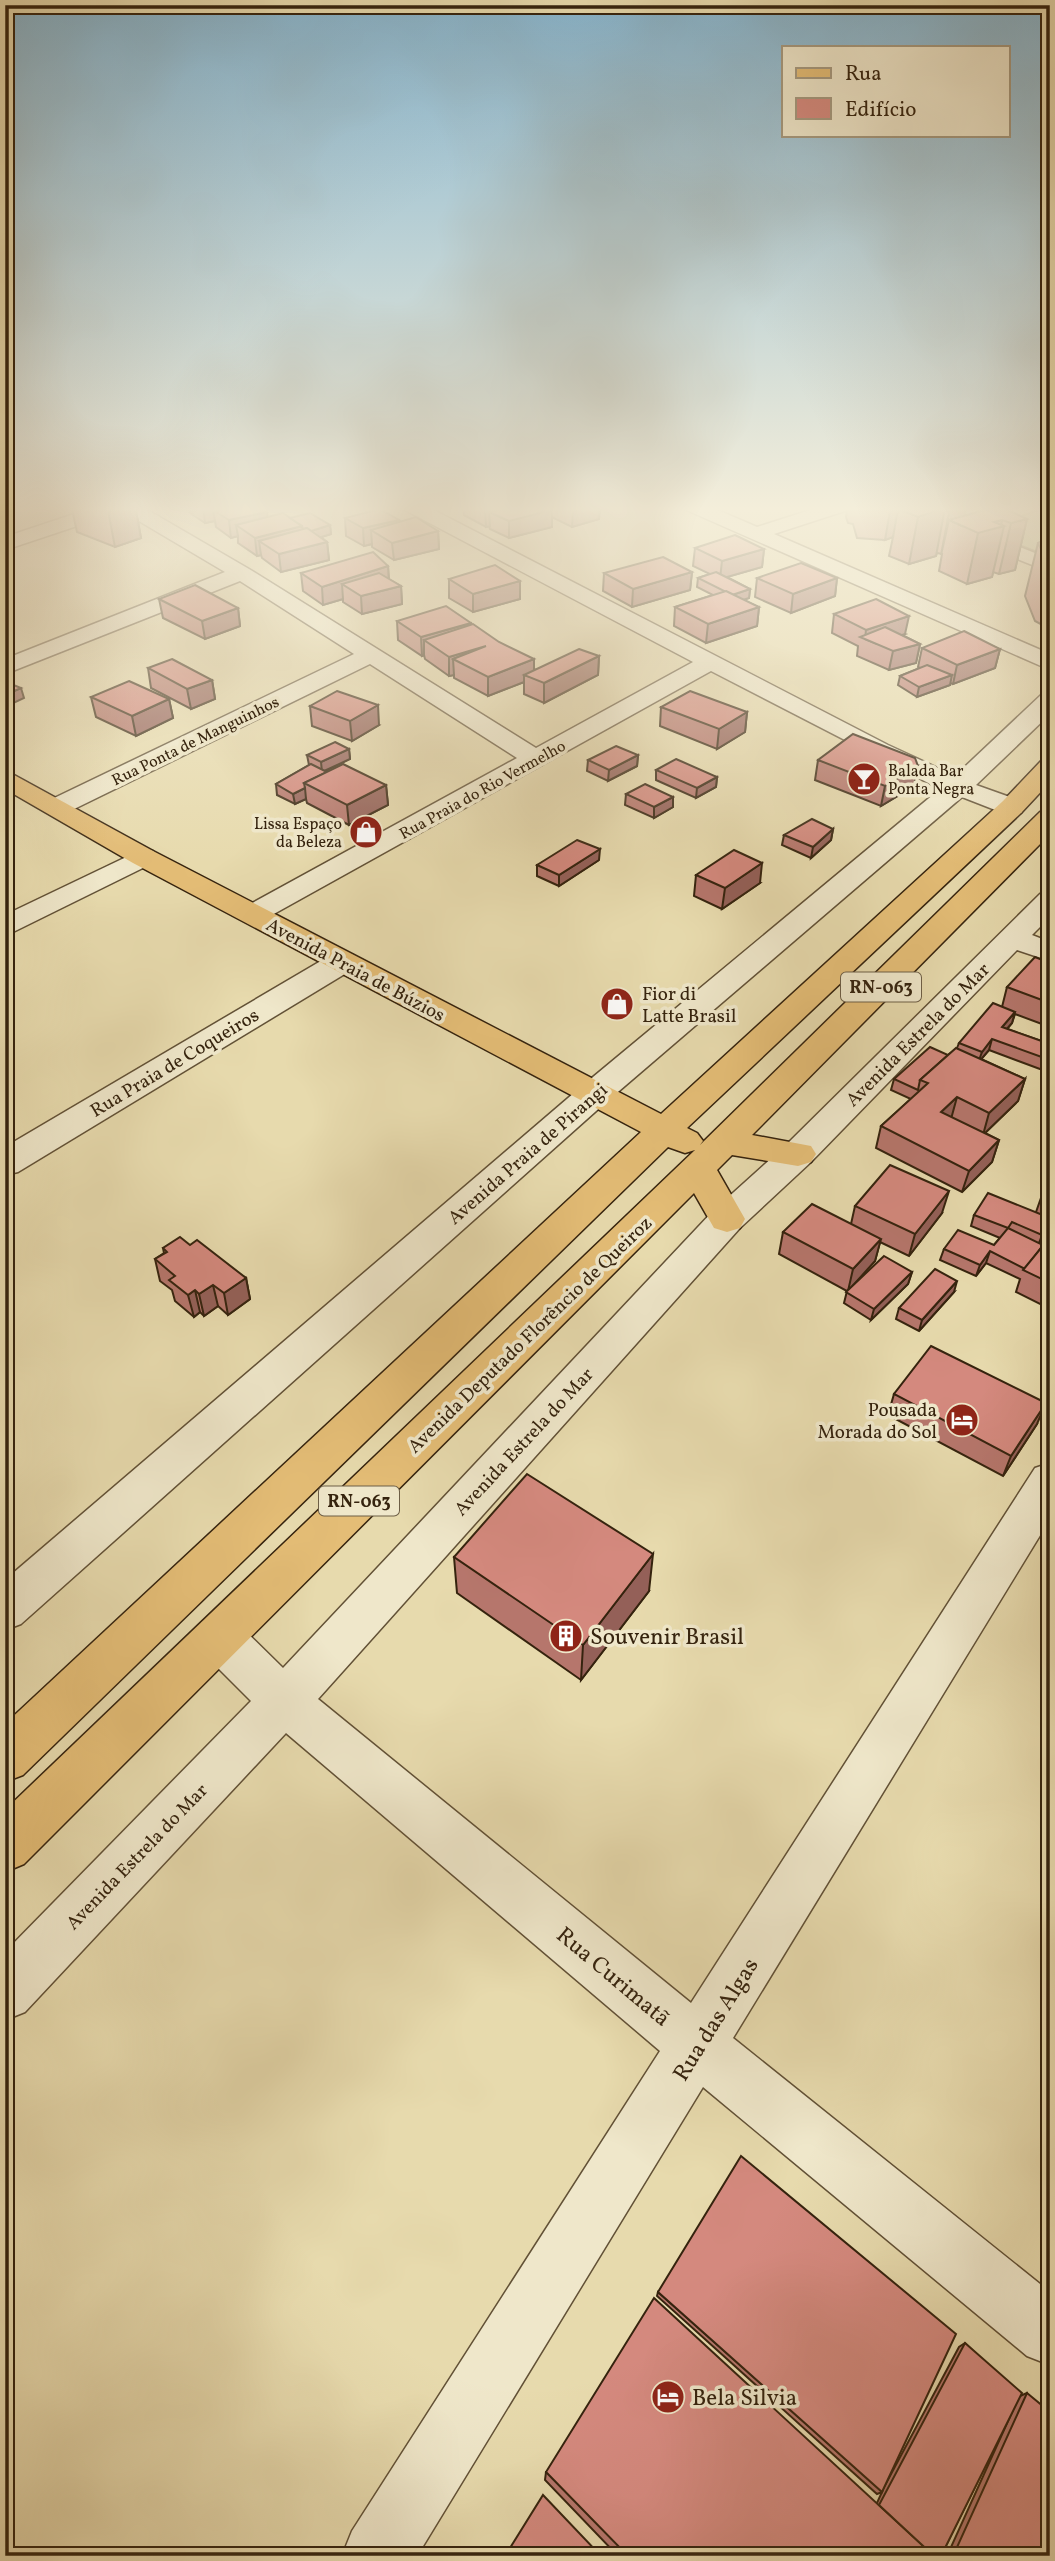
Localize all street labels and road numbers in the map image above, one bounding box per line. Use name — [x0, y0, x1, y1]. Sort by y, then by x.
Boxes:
street label: Rua Ponta de Manguinhos — [109, 692, 283, 792]
street label: Rua Praia do Rio Vermelho — [396, 736, 570, 846]
street label: Avenida Praia de Búzios — [261, 913, 449, 1029]
street label: Avenida Estrela do Mar — [841, 958, 996, 1113]
road number: RN-063 — [841, 972, 921, 1002]
street label: Rua Praia de Coqueiros — [86, 1003, 264, 1124]
street label: Avenida Praia de Pirangi — [443, 1078, 614, 1231]
street label: Avenida Deputado Florêncio de Queiroz — [402, 1211, 658, 1460]
street label: Avenida Estrela do Mar — [449, 1363, 600, 1522]
road number: RN-063 — [319, 1486, 399, 1516]
street label: Avenida Estrela do Mar — [61, 1779, 214, 1936]
street label: Rua Curimatã — [549, 1920, 677, 2035]
street label: Rua das Algas — [666, 1952, 767, 2088]

